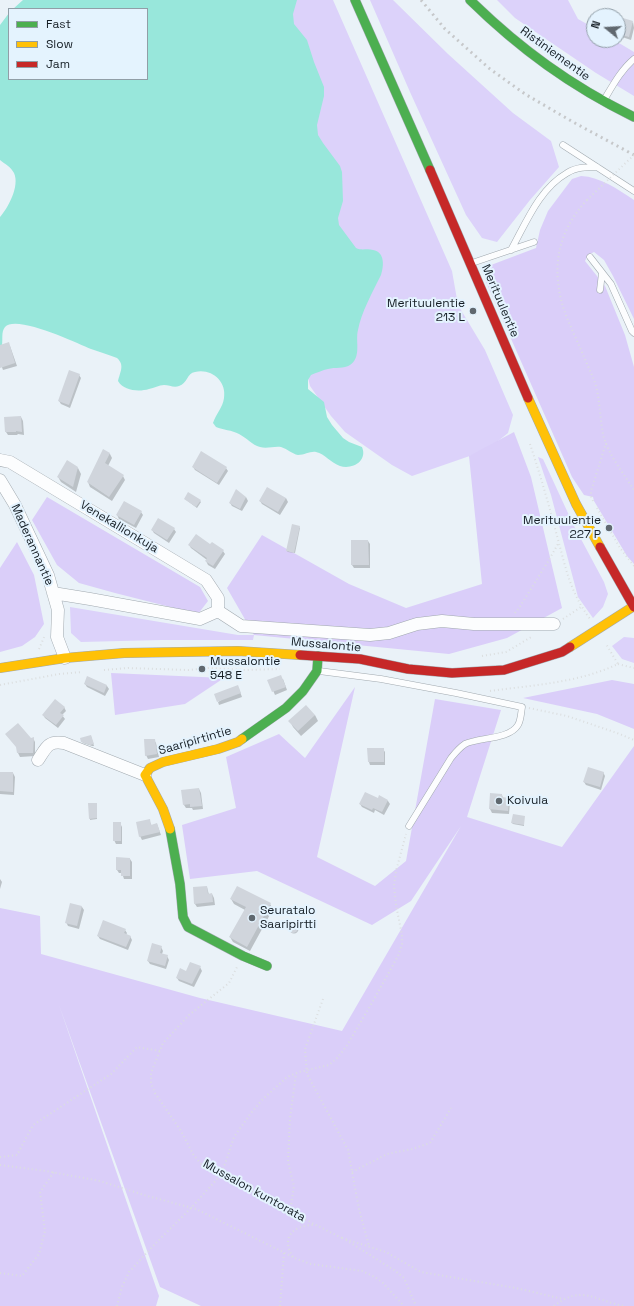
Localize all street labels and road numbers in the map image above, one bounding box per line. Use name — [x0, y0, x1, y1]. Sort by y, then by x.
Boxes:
street label: Ristiniementie — [517, 24, 593, 84]
street label: Merituulentie — [478, 262, 522, 340]
street label: Venekallionkuja — [77, 498, 161, 556]
street label: Maderannantie — [8, 502, 56, 588]
street label: Mussalontie — [290, 635, 362, 655]
street label: Saaripirtintie — [157, 724, 233, 758]
street label: Mussalon kuntorata — [200, 1157, 308, 1225]

